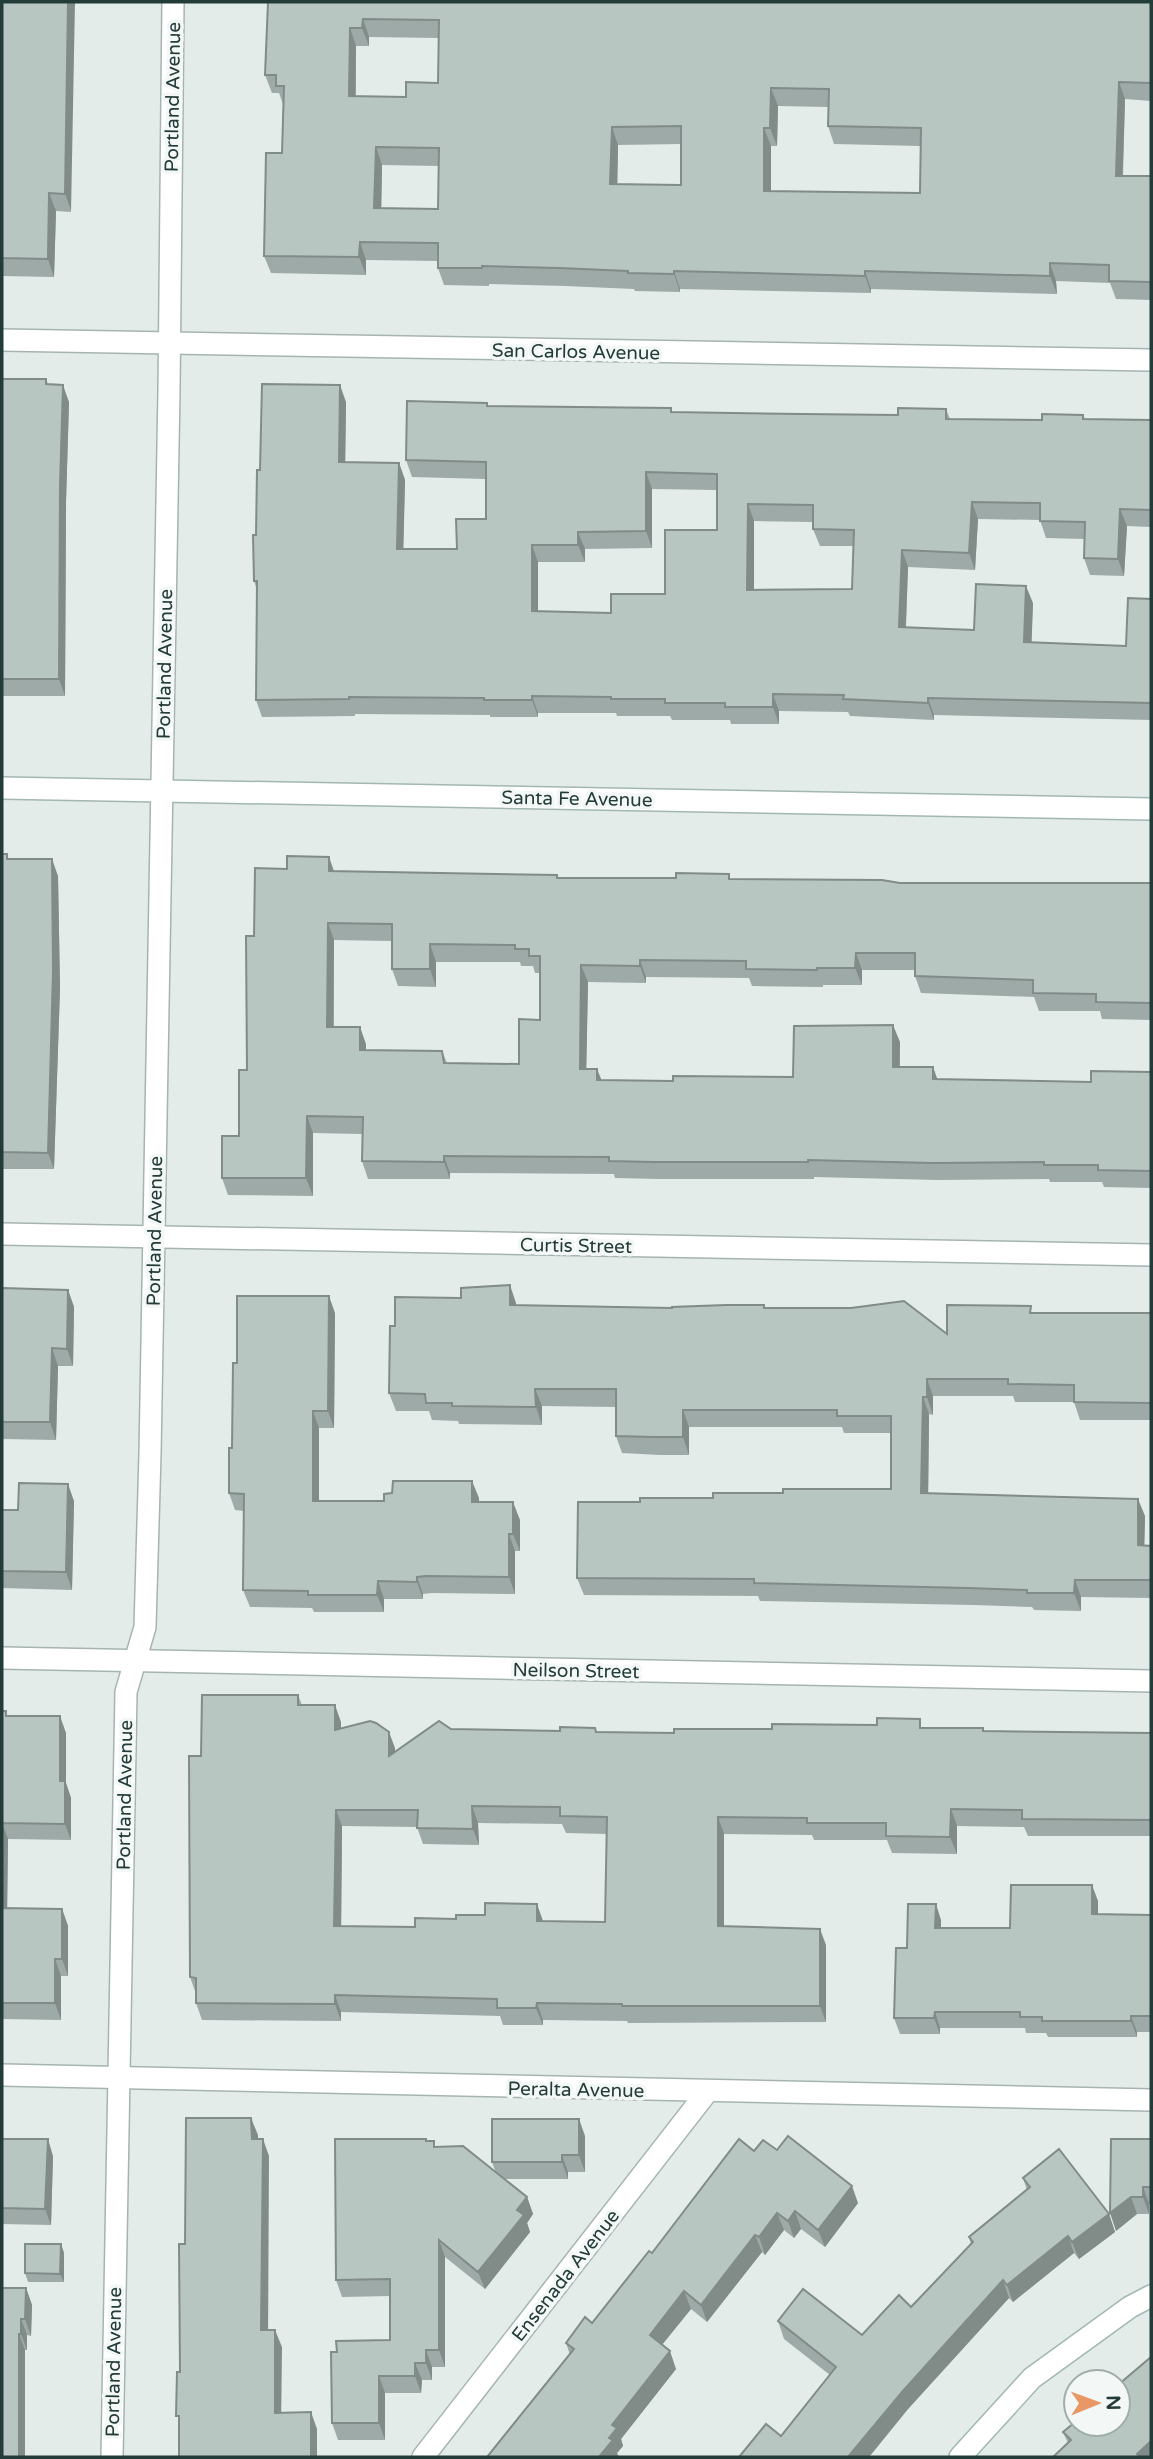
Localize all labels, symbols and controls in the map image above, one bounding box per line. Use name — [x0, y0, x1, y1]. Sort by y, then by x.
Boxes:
street label: Portland Avenue — [161, 22, 185, 172]
street label: San Carlos Avenue — [492, 340, 660, 364]
street label: Portland Avenue — [153, 589, 177, 739]
street label: Santa Fe Avenue — [501, 787, 653, 811]
street label: Portland Avenue — [143, 1156, 167, 1306]
street label: Curtis Street — [520, 1234, 632, 1258]
street label: Neilson Street — [512, 1659, 640, 1683]
street label: Portland Avenue — [113, 1720, 137, 1870]
street label: Peralta Avenue — [507, 2078, 645, 2102]
street label: Ensenada Avenue — [507, 2205, 624, 2346]
street label: Portland Avenue — [102, 2287, 126, 2437]
north arrow — [1062, 2368, 1132, 2438]
text: N — [1102, 2395, 1124, 2411]

